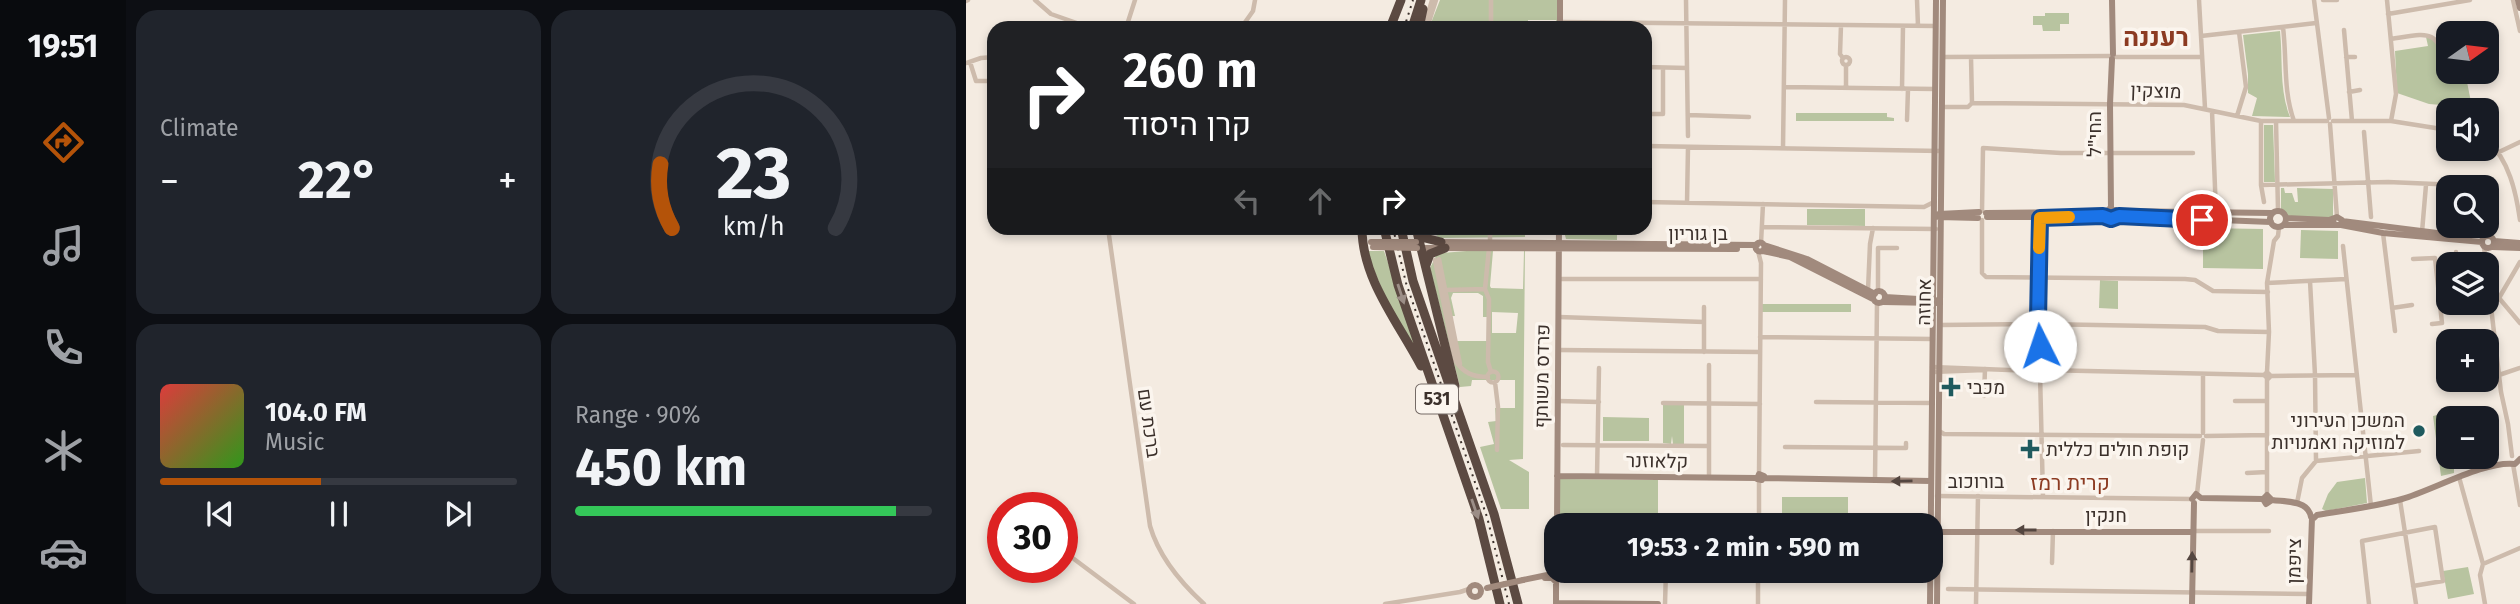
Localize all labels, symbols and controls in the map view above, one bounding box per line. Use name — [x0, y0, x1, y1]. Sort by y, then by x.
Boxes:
north arrow — [2436, 21, 2499, 84]
map controls — [2436, 21, 2499, 469]
district label: רעננה — [2123, 22, 2189, 53]
text: 19:51 — [28, 27, 98, 65]
text: 260 m — [1123, 41, 1258, 100]
icon: right — [1008, 49, 1099, 140]
street label: מוצקין — [2130, 79, 2182, 103]
button: sound — [2436, 98, 2499, 161]
text: קרן היסוד — [1123, 105, 1251, 143]
street label: החי"ל — [2083, 111, 2106, 157]
text: Climate — [160, 114, 239, 142]
icon: directions — [39, 118, 88, 167]
text: 23 — [716, 130, 791, 217]
text: 22° — [298, 149, 379, 212]
text: − — [160, 158, 179, 204]
text: + — [498, 158, 517, 204]
button: search — [2436, 175, 2499, 238]
icon: left — [1228, 182, 1266, 220]
icon: ahead — [1301, 182, 1339, 220]
icon: right — [1374, 182, 1412, 220]
pin — [2172, 190, 2232, 250]
icon: arrive — [2183, 201, 2221, 239]
text: km/h — [723, 212, 784, 242]
icon: music — [39, 221, 88, 270]
street label: בן גוריון — [1668, 222, 1728, 245]
button: layers — [2436, 252, 2499, 315]
street label: אחוזה — [1912, 278, 1936, 326]
one-way arrow — [1396, 283, 1406, 304]
position arrow — [2003, 309, 2077, 383]
icon: phone — [39, 323, 88, 372]
street label: פרדס משותף — [1530, 324, 1554, 428]
button: + — [2436, 329, 2499, 392]
place label: מכבי — [1967, 376, 2005, 399]
marker: מכבי — [1941, 377, 1961, 397]
road number: 531 — [1416, 384, 1458, 414]
street label: ברכת עם — [1133, 387, 1165, 459]
text: 104.0 FM — [265, 397, 367, 428]
text: Range · 90% — [575, 401, 700, 429]
button: − — [2436, 406, 2499, 469]
place label: המשכן העירוני למוזיקה ואמנויות — [2272, 409, 2405, 454]
marker: המשכן העירוני למוזיקה ואמנויות — [2411, 423, 2427, 439]
icon: climate — [39, 426, 88, 475]
text: Music — [265, 428, 325, 456]
text: 450 km — [575, 436, 747, 499]
place label: קופת חולים כללית — [2046, 438, 2189, 461]
marker: קופת חולים כללית — [2020, 439, 2040, 459]
street label: קלאוזנר — [1626, 449, 1688, 473]
street label: בורוכוב — [1948, 470, 2004, 493]
district label: קרית רמז — [2030, 470, 2110, 496]
one-way arrow — [1890, 475, 1912, 487]
speed limit sign: 30 — [987, 492, 1078, 583]
icon: previous — [201, 495, 239, 533]
icon: pause — [320, 495, 358, 533]
icon: next — [439, 495, 477, 533]
one-way arrow — [1470, 498, 1481, 519]
street label: חנקין — [2085, 504, 2127, 527]
one-way arrow — [2015, 524, 2037, 536]
icon: car — [39, 528, 88, 577]
text: 19:53 · 2 min · 590 m — [1627, 532, 1860, 563]
street label: ציפמן — [2282, 538, 2306, 584]
one-way arrow — [2186, 551, 2198, 573]

